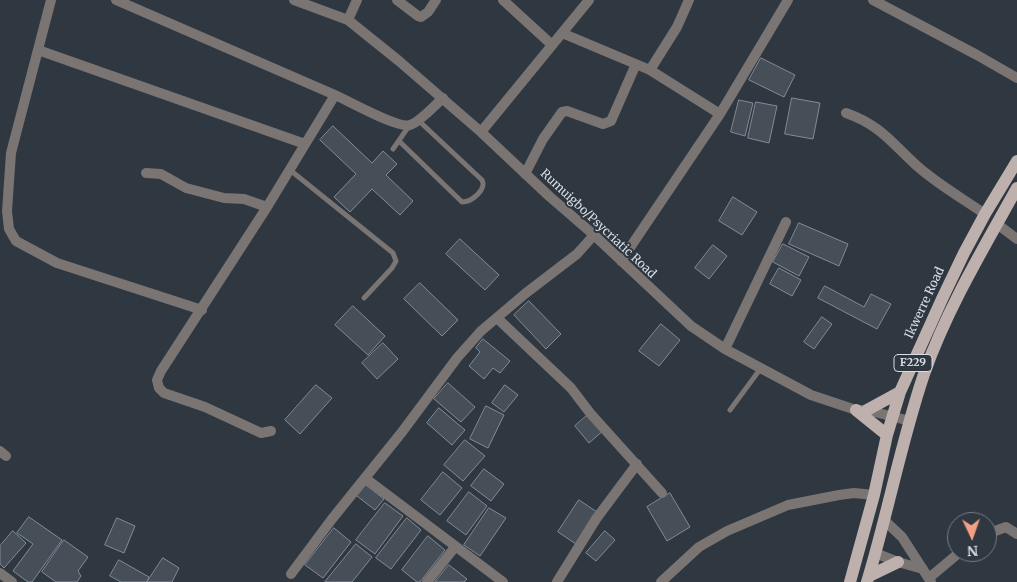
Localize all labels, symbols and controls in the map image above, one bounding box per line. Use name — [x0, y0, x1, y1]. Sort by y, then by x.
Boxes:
street label: Rumuigbo/Psycriatic Road — [537, 167, 659, 281]
street label: Ikwerre Road — [902, 265, 948, 341]
road number: F229 — [894, 354, 932, 372]
north arrow — [947, 512, 997, 562]
text: N — [967, 542, 979, 560]

